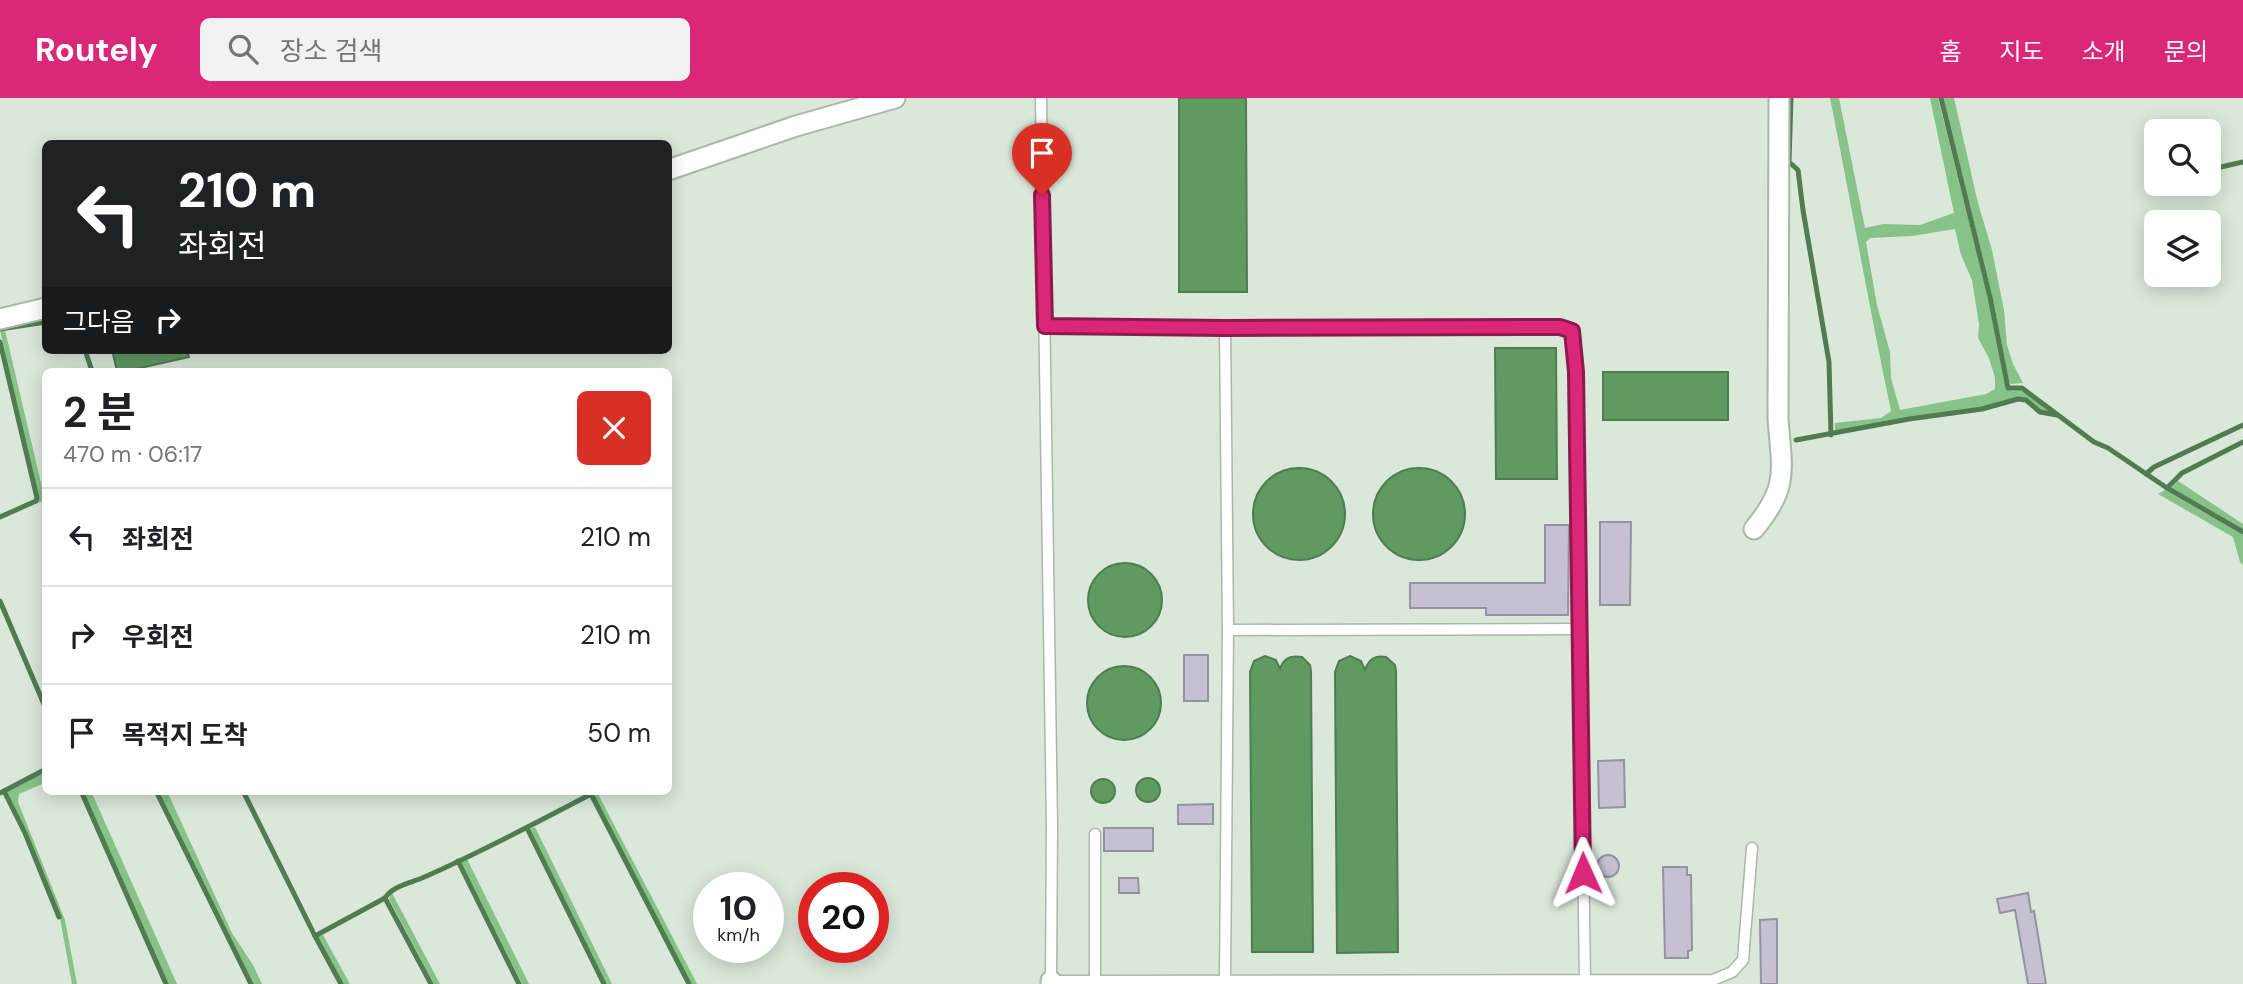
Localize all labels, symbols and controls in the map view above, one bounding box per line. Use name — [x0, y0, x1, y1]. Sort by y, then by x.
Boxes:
search box — [200, 18, 690, 81]
text: Routely — [35, 28, 158, 71]
icon: search — [224, 30, 262, 68]
text: 장소 검색 — [280, 34, 382, 68]
text: 홈 — [1939, 36, 1961, 67]
text: 지도 — [1999, 36, 2044, 67]
text: 소개 — [2082, 36, 2126, 67]
text: 문의 — [2164, 36, 2208, 67]
map controls — [2144, 119, 2221, 287]
button: search — [2144, 119, 2221, 196]
pin — [1012, 123, 1072, 195]
icon: arrive — [1023, 134, 1061, 172]
text: 210 m — [178, 158, 316, 222]
icon: left — [63, 168, 154, 259]
button: layers — [2144, 210, 2221, 287]
text: 좌회전 — [178, 225, 266, 267]
icon: right — [149, 301, 187, 339]
text: 그다음 — [63, 305, 135, 339]
text: 2 분 — [63, 385, 136, 440]
button: close — [577, 391, 651, 465]
text: 470 m · 06:17 — [63, 439, 202, 469]
icon: left — [63, 518, 101, 556]
text: 210 m — [580, 520, 651, 554]
text: 좌회전 — [122, 522, 194, 556]
icon: right — [63, 616, 101, 654]
text: 210 m — [580, 618, 651, 652]
text: 우회전 — [122, 620, 194, 654]
icon: arrive — [63, 714, 101, 752]
text: 50 m — [587, 716, 651, 750]
text: 목적지 도착 — [122, 718, 248, 752]
position arrow — [1546, 836, 1620, 910]
speed limit sign: 20 — [798, 872, 889, 963]
text: 10 — [720, 885, 757, 931]
text: km/h — [717, 923, 760, 947]

